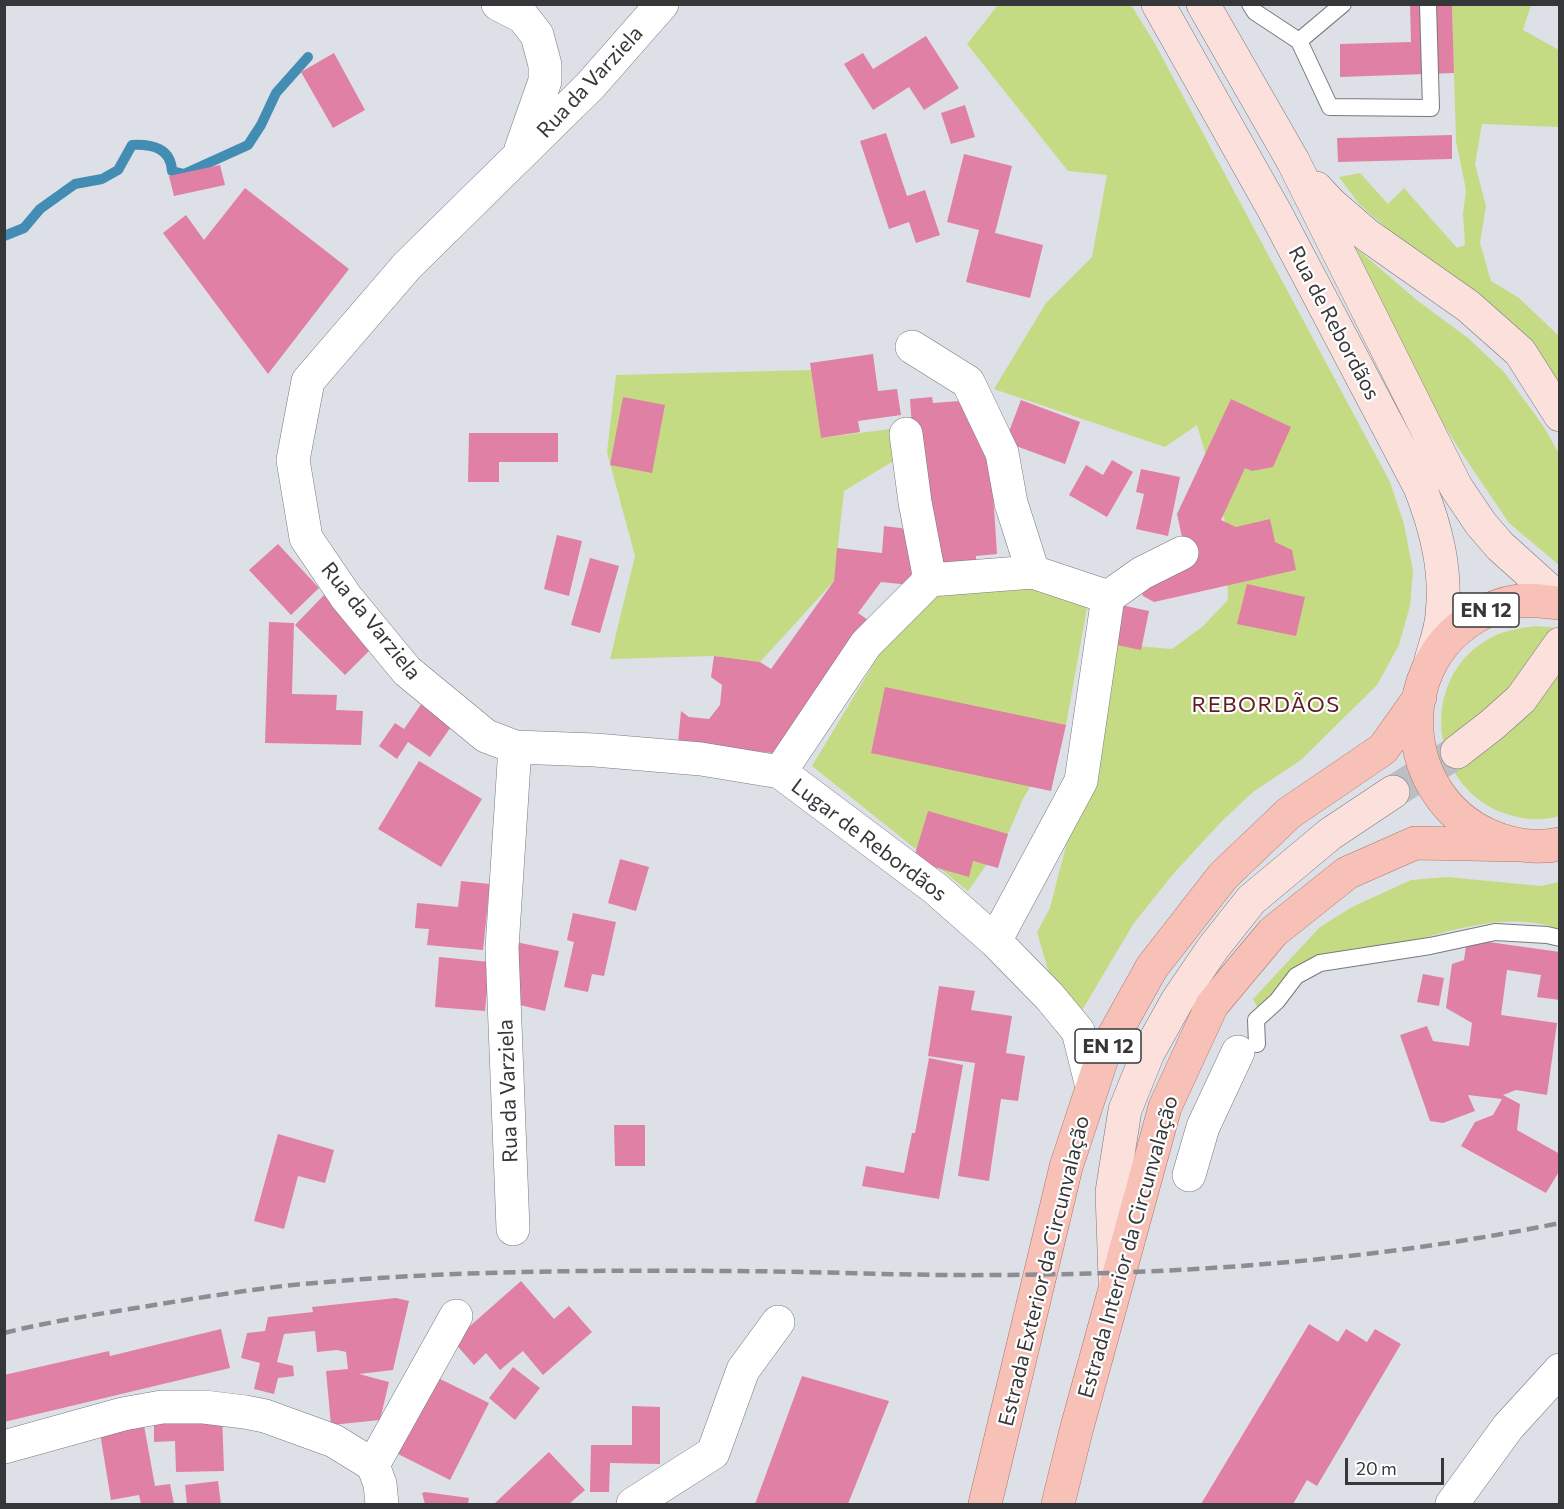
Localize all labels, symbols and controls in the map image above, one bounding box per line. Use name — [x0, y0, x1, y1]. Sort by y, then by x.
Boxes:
street label: Rua da Varziela — [532, 21, 648, 143]
street label: Rua de Rebordãos — [1283, 242, 1385, 404]
street label: Rua da Varziela — [316, 557, 426, 685]
road number: EN 12 — [1453, 593, 1519, 627]
district label: REBORDÃOS — [1191, 692, 1341, 718]
street label: Lugar de Rebordãos — [786, 773, 952, 907]
street label: Rua da Varziela — [493, 1019, 523, 1163]
road number: EN 12 — [1075, 1029, 1141, 1063]
street label: Estrada Interior da Circunvalação — [1073, 1093, 1183, 1401]
street label: Estrada Exterior da Circunvalação — [993, 1113, 1095, 1429]
scale bar — [1348, 1446, 1447, 1484]
text: 20 m — [1356, 1457, 1397, 1479]

